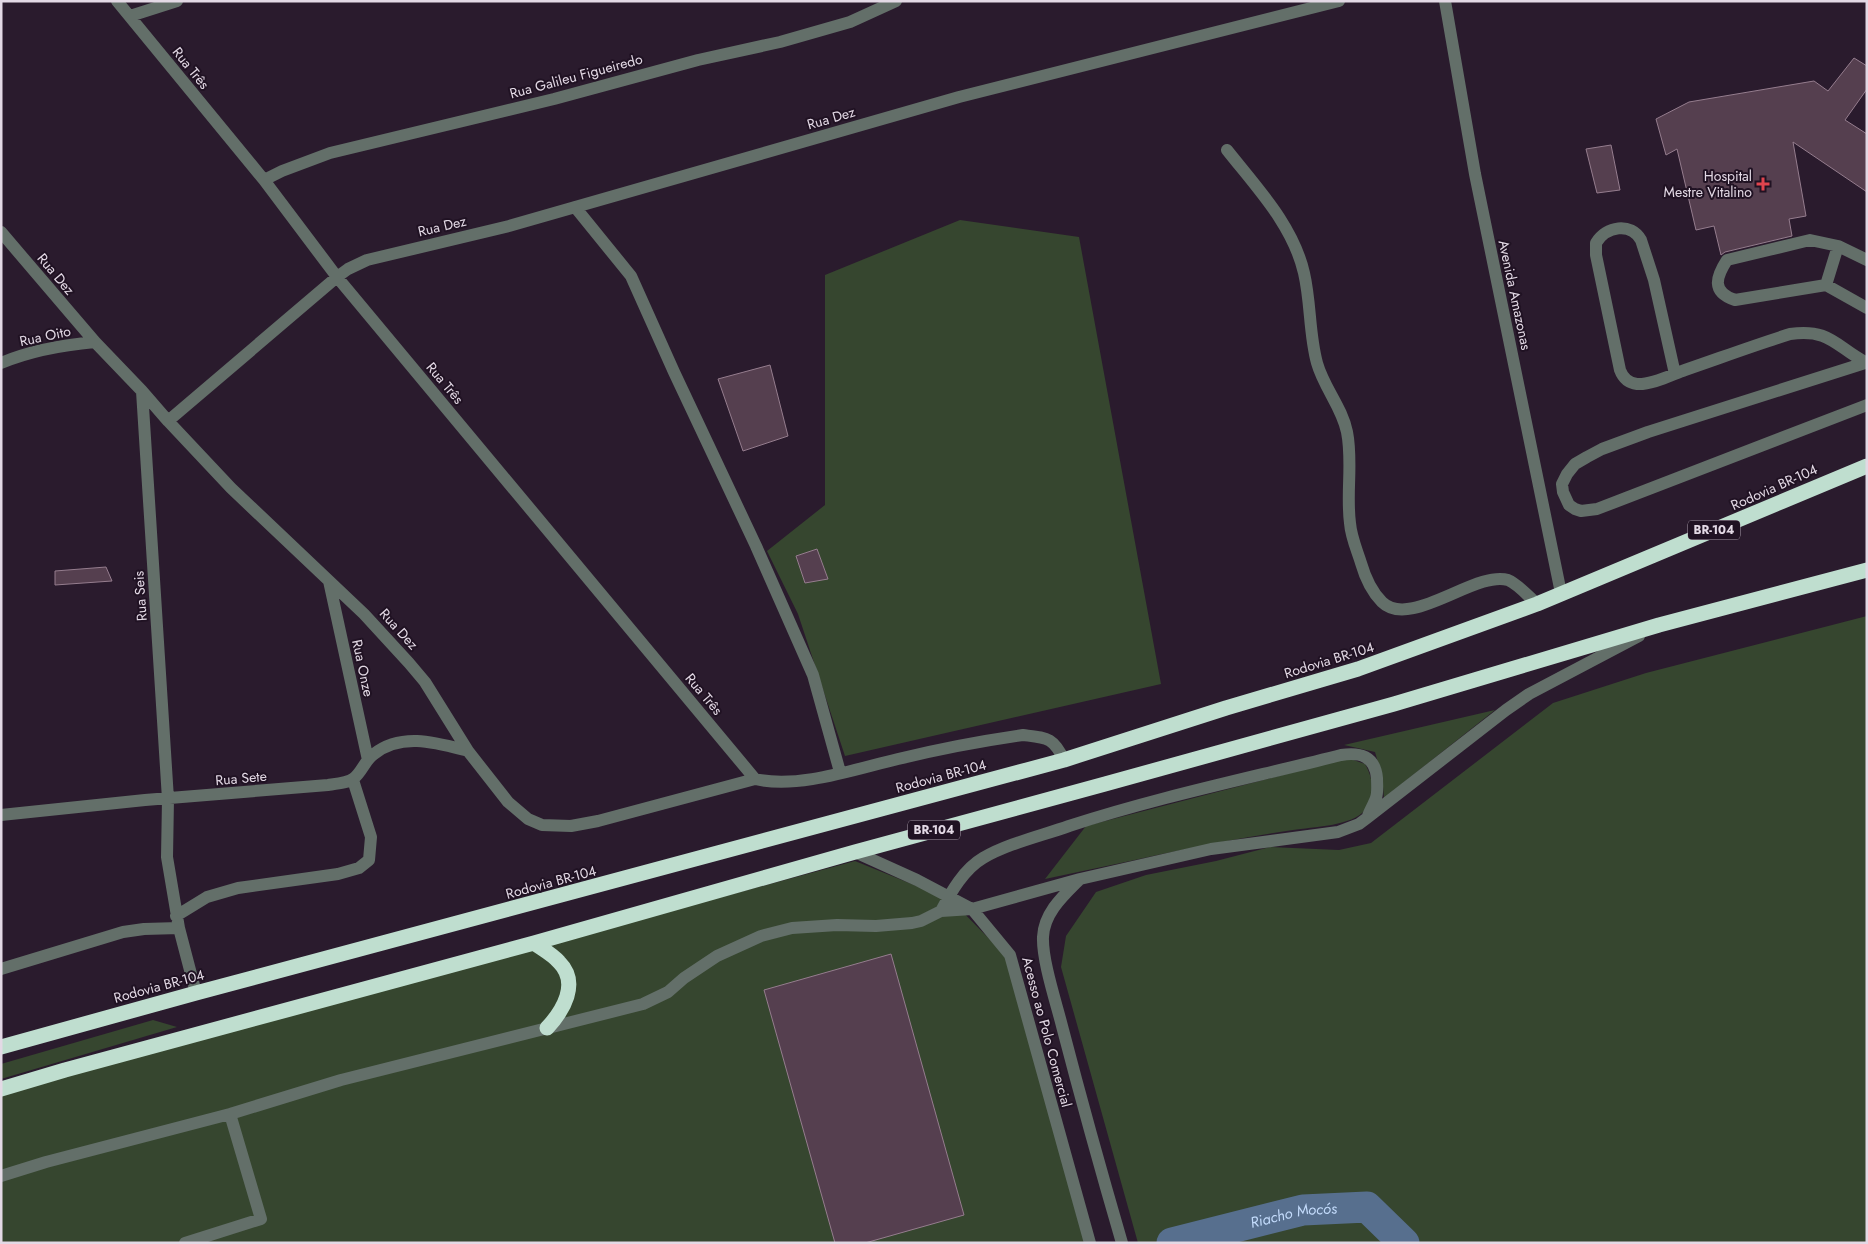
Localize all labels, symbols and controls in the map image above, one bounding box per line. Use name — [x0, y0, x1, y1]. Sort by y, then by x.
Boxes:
street label: Rua Três — [168, 43, 214, 94]
street label: Rua Galileu Figueiredo — [507, 49, 645, 103]
street label: Rua Dez — [805, 101, 858, 134]
place label: Hospital Mestre Vitalino — [1664, 166, 1752, 202]
marker: Hospital Mestre Vitalino — [1756, 177, 1770, 191]
street label: Rua Dez — [416, 211, 469, 241]
street label: Avenida Amazonas — [1494, 238, 1537, 352]
street label: Rua Dez — [33, 249, 80, 300]
street label: Rua Oito — [18, 321, 73, 351]
street label: Rua Três — [422, 358, 469, 408]
street label: Rodovia BR-104 — [1727, 459, 1821, 515]
road number: BR-104 — [1688, 520, 1740, 540]
street label: Rua Seis — [128, 570, 152, 622]
street label: Rua Dez — [375, 604, 423, 654]
street label: Rodovia BR-104 — [1282, 637, 1376, 683]
street label: Rua Onze — [347, 638, 379, 698]
street label: Rua Três — [681, 669, 728, 719]
street label: Rodovia BR-104 — [893, 754, 989, 798]
street label: Rua Sete — [214, 766, 268, 790]
road number: BR-104 — [908, 820, 960, 840]
street label: Rodovia BR-104 — [503, 860, 599, 904]
street label: Acesso ao Polo Comercial — [1017, 955, 1077, 1109]
street label: Rodovia BR-104 — [111, 964, 207, 1008]
water label: Riacho Mocós — [1248, 1197, 1337, 1234]

